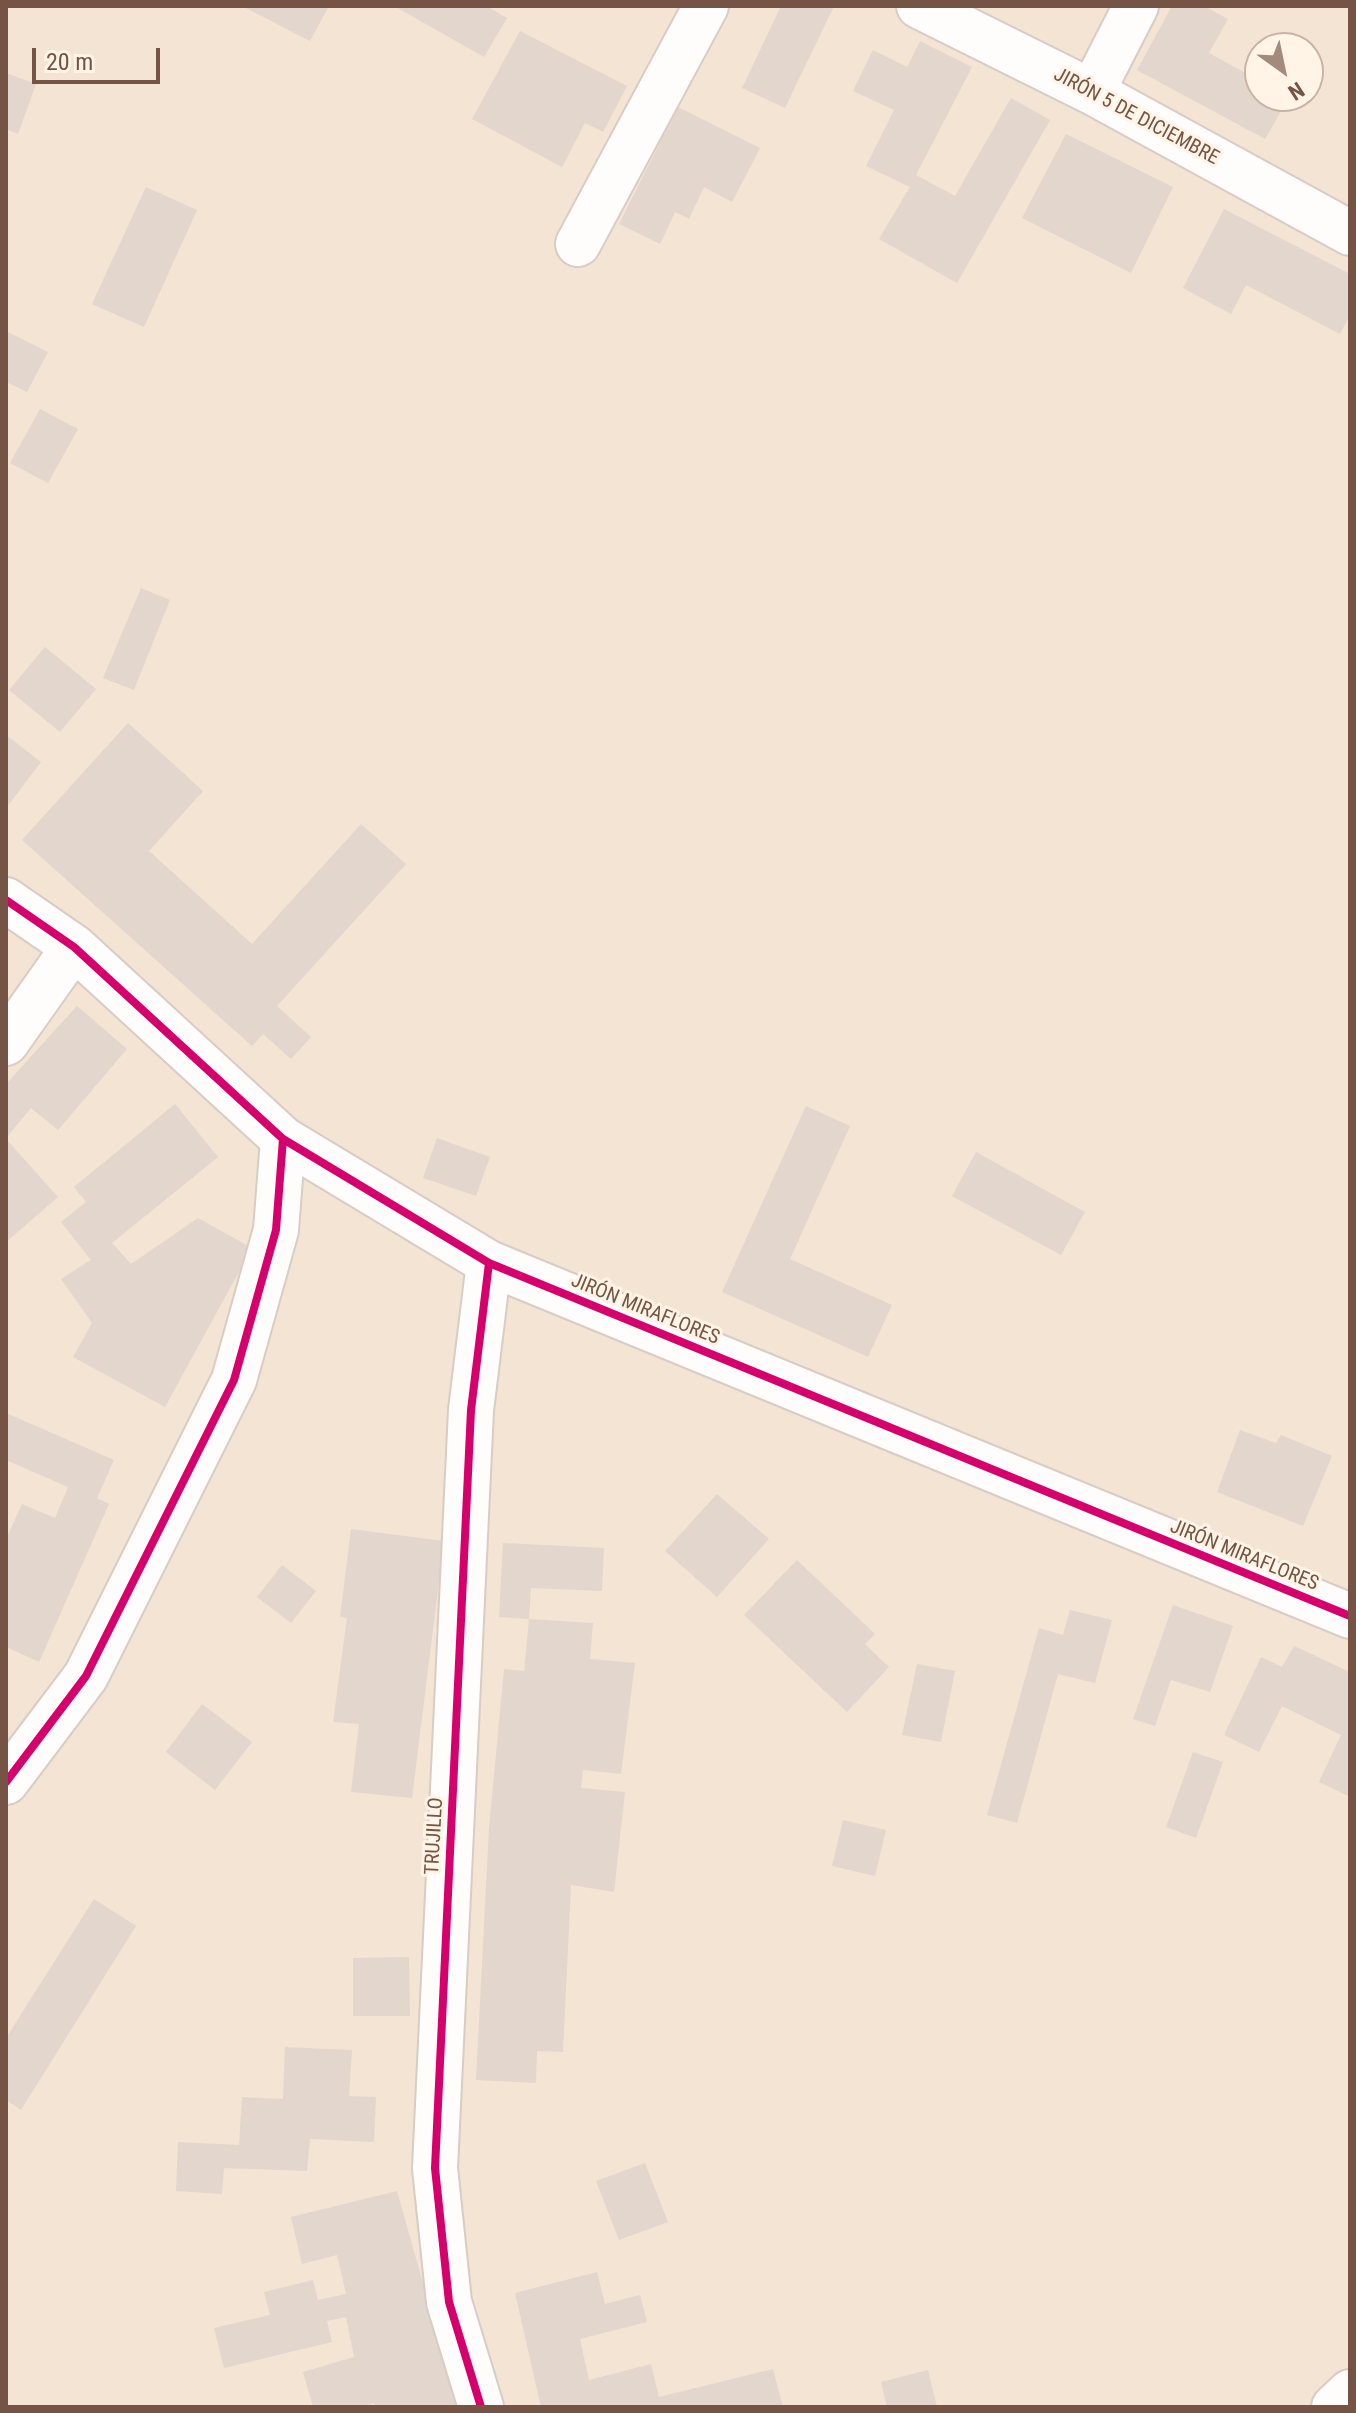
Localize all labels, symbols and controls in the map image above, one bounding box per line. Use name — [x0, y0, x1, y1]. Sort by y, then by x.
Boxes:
scale bar — [36, 32, 164, 82]
north arrow — [1244, 32, 1324, 112]
text: 20 m — [46, 48, 93, 76]
street label: JIRÓN 5 DE DICIEMBRE — [1049, 63, 1223, 171]
text: N — [1284, 77, 1309, 105]
street label: JIRÓN MIRAFLORES — [567, 1269, 723, 1351]
street label: JIRÓN MIRAFLORES — [1166, 1515, 1322, 1597]
street label: TRUJILLO — [421, 1797, 449, 1875]

